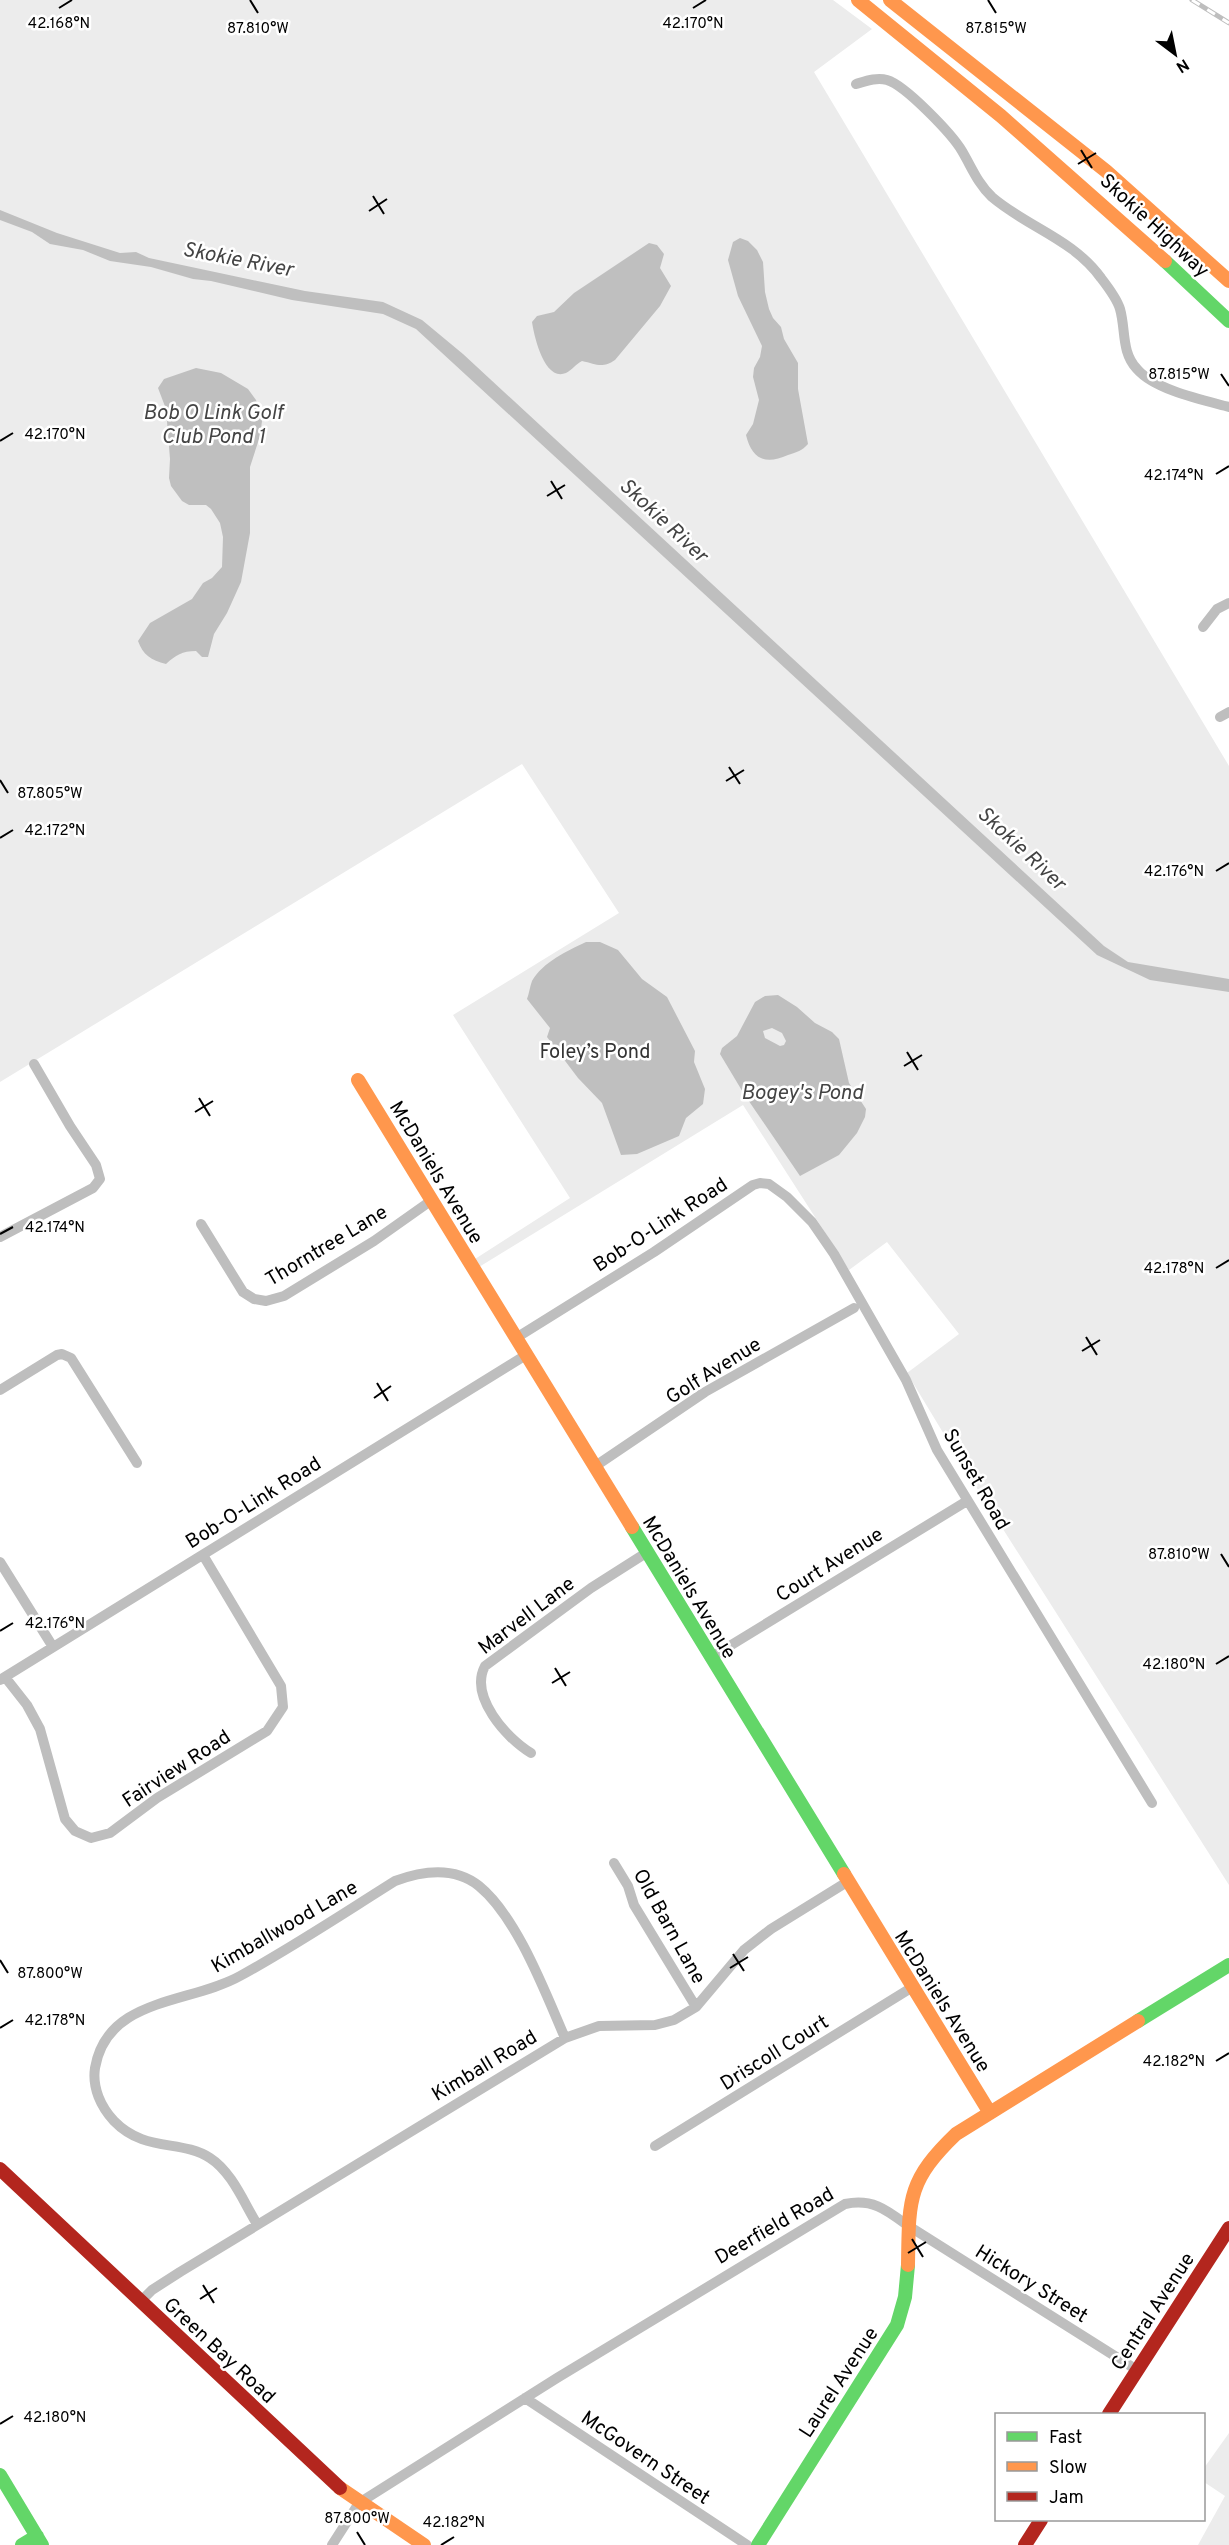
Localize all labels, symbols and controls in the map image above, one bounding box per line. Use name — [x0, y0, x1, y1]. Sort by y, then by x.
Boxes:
text: 42.168°N — [28, 15, 90, 34]
text: 42.170°N — [662, 15, 724, 34]
text: 87.810°W — [227, 20, 289, 39]
text: 87.815°W — [965, 20, 1027, 39]
north arrow — [1145, 24, 1205, 84]
text: N — [1172, 53, 1192, 77]
street label: Skokie Highway — [1093, 169, 1214, 284]
water label: Skokie River — [180, 237, 297, 285]
text: 87.815°W — [1148, 366, 1210, 385]
water label: Bob O Link Golf Club Pond 1 — [143, 400, 285, 451]
text: 42.170°N — [24, 426, 86, 445]
text: 42.174°N — [1144, 467, 1204, 486]
water label: Skokie River — [613, 473, 715, 571]
text: 87.805°W — [17, 785, 83, 804]
water label: Skokie River — [971, 801, 1073, 899]
text: 42.172°N — [25, 822, 85, 841]
text: 42.176°N — [1144, 863, 1204, 882]
park label: Foley’s Pond — [539, 1040, 651, 1066]
water label: Bogey's Pond — [741, 1080, 865, 1107]
street label: McDaniels Avenue — [382, 1097, 488, 1249]
street label: Bob-O-Link Road — [589, 1172, 733, 1279]
street label: Thorntree Lane — [261, 1200, 393, 1293]
text: 42.174°N — [25, 1219, 85, 1238]
text: 42.178°N — [1144, 1260, 1204, 1279]
street label: Golf Avenue — [662, 1332, 767, 1411]
street label: Sunset Road — [936, 1425, 1015, 1535]
street label: Bob-O-Link Road — [181, 1452, 327, 1556]
street label: McDaniels Avenue — [635, 1512, 741, 1664]
street label: Court Avenue — [771, 1522, 889, 1609]
text: 87.810°W — [1148, 1546, 1210, 1565]
street label: Marvell Lane — [474, 1572, 581, 1661]
text: 42.176°N — [25, 1615, 85, 1634]
text: 42.180°N — [1143, 1656, 1205, 1675]
street label: Fairview Road — [118, 1725, 236, 1814]
street label: Old Barn Lane — [626, 1865, 711, 1989]
street label: Kimballwood Lane — [207, 1875, 363, 1980]
street label: McDaniels Avenue — [887, 1926, 995, 2078]
text: 87.800°W — [17, 1965, 83, 1984]
street label: Driscoll Court — [716, 2010, 834, 2097]
text: 42.178°N — [25, 2012, 85, 2031]
street label: Kimball Road — [427, 2025, 543, 2108]
text: 42.182°N — [1143, 2053, 1205, 2072]
street label: Deerfield Road — [711, 2182, 839, 2271]
street label: Hickory Street — [970, 2240, 1092, 2330]
street label: Central Avenue — [1106, 2248, 1202, 2376]
street label: Green Bay Road — [157, 2293, 280, 2410]
street label: Laurel Avenue — [794, 2323, 885, 2443]
street label: McGovern Street — [575, 2406, 714, 2511]
text: 42.180°N — [24, 2409, 86, 2428]
legend — [995, 2413, 1205, 2521]
text: Fast — [1049, 2427, 1082, 2450]
text: Slow — [1049, 2457, 1087, 2480]
text: Jam — [1049, 2487, 1084, 2510]
text: 87.800°W — [324, 2510, 390, 2529]
text: 42.182°N — [423, 2514, 485, 2533]

